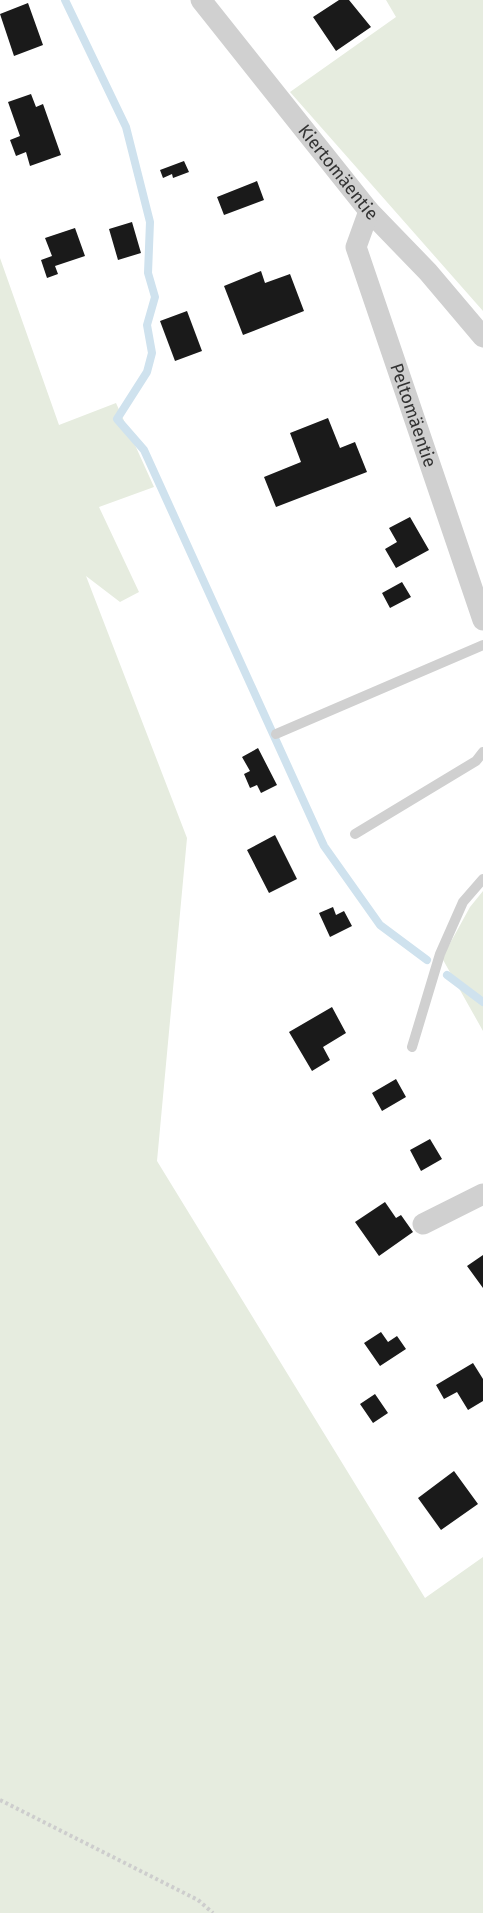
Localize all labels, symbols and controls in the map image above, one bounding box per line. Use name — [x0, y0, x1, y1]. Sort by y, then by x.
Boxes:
street label: Kiertomäentie — [293, 120, 383, 225]
street label: Peltomäentie — [385, 360, 441, 470]

